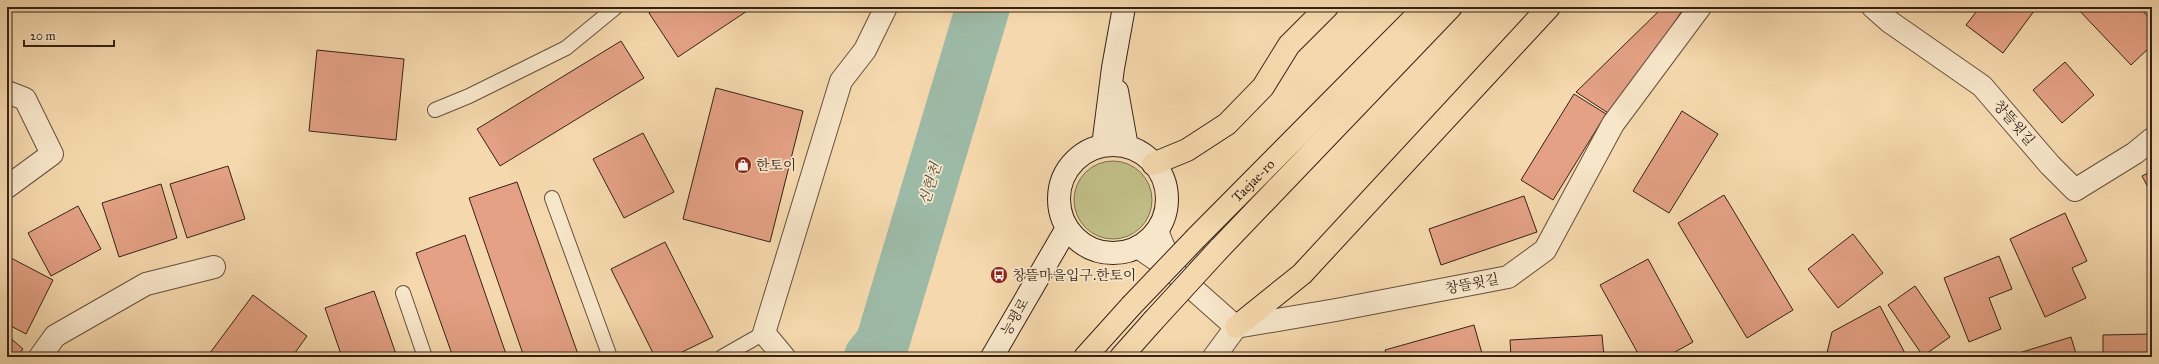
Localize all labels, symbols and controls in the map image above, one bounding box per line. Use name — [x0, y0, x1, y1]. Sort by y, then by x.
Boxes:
scale bar — [24, 22, 114, 48]
text: 20 m — [30, 29, 56, 43]
street label: 창뜰윗길 — [1990, 97, 2038, 149]
shop icon: 한토이 — [733, 155, 753, 175]
street label: Taejae-ro — [1228, 155, 1278, 206]
place label: 한토이 — [756, 157, 797, 174]
water label: 신현천 — [915, 159, 945, 207]
bus stop icon: 창뜰마을입구.한토이 — [989, 265, 1009, 285]
place label: 창뜰마을입구.한토이 — [1012, 267, 1137, 284]
street label: 창뜰윗길 — [1444, 270, 1500, 298]
street label: 능평로 — [997, 295, 1033, 339]

